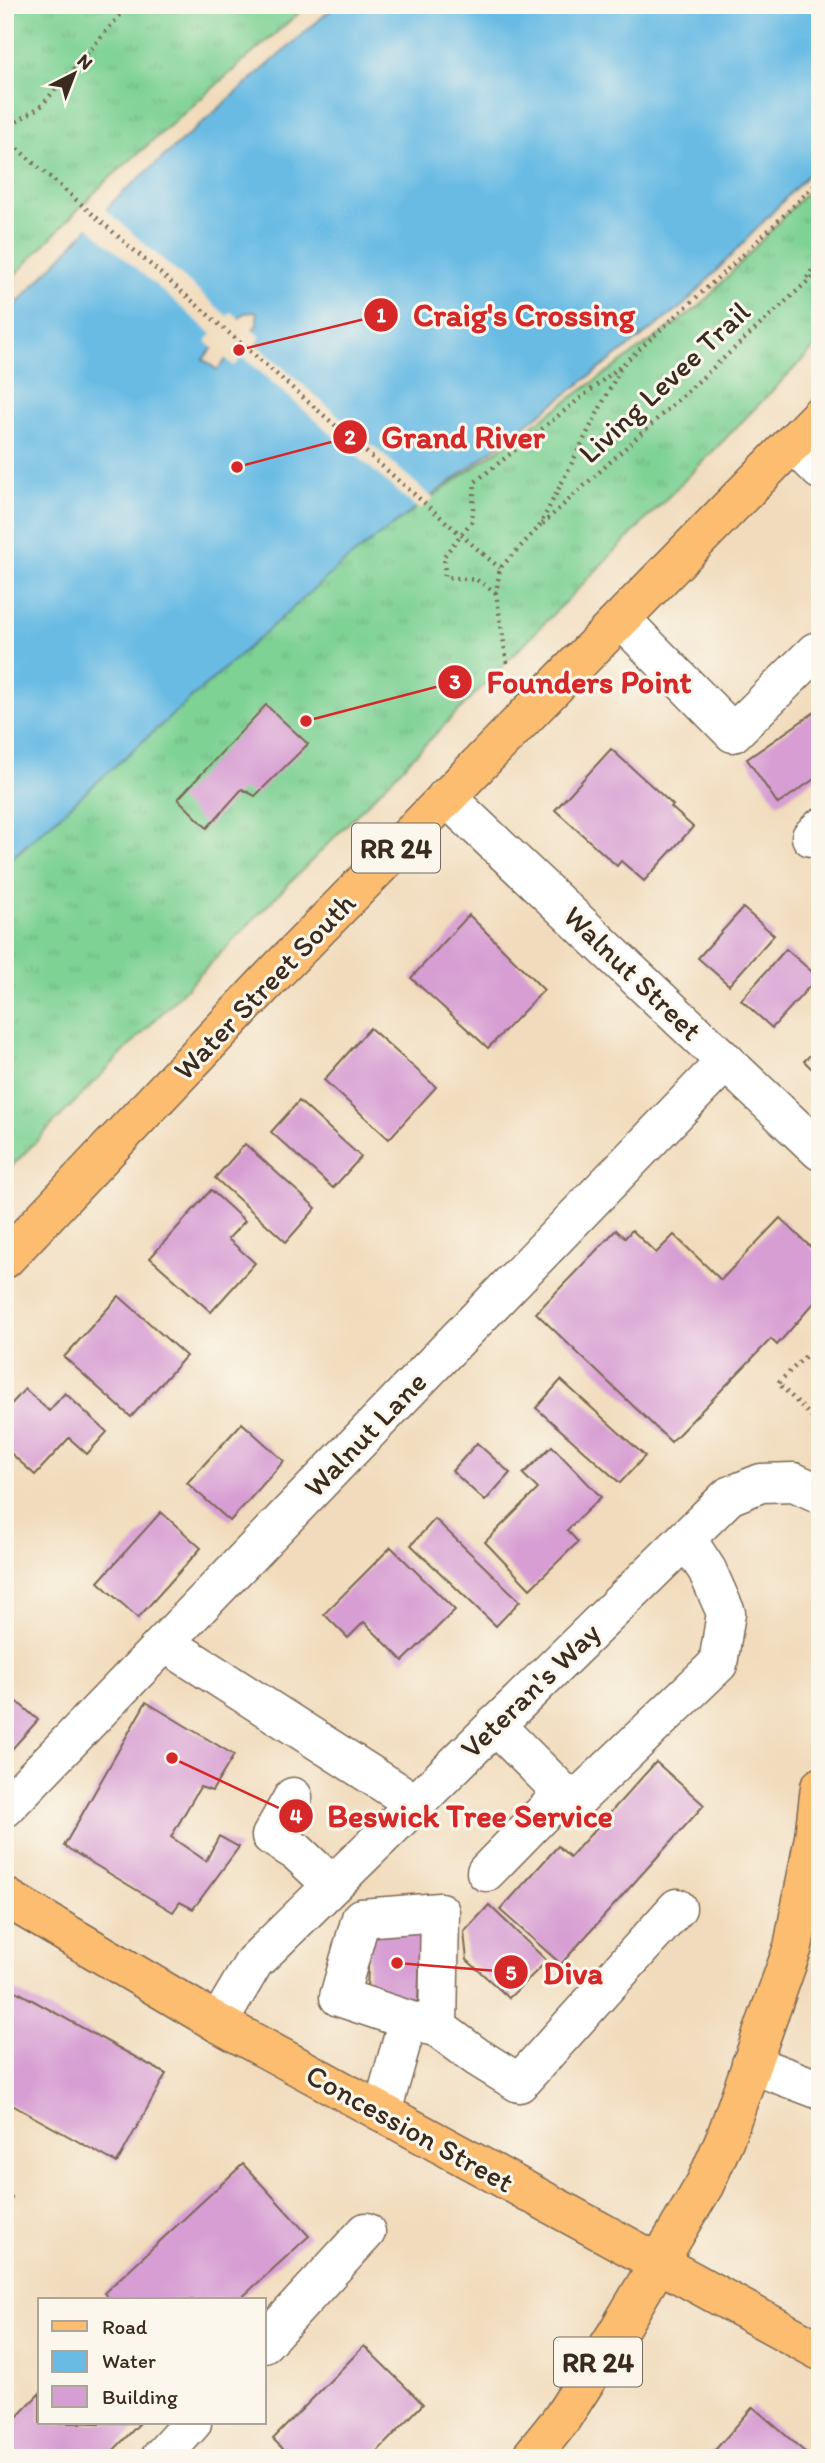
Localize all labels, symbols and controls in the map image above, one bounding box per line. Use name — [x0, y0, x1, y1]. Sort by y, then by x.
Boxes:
north arrow — [38, 38, 108, 108]
text: N — [73, 49, 98, 75]
callout: Craig's Crossing — [364, 289, 649, 342]
street label: Living Levee Trail — [570, 293, 758, 471]
text: Craig's Crossing — [413, 296, 636, 334]
text: 1 — [376, 302, 386, 327]
callout: Grand River — [333, 410, 558, 463]
text: Grand River — [381, 418, 546, 456]
text: 2 — [344, 424, 356, 449]
callout: Founders Point — [437, 655, 706, 708]
text: Founders Point — [487, 663, 692, 701]
text: 3 — [449, 669, 461, 694]
road number: RR 24 — [352, 824, 440, 872]
street label: Water Street South — [165, 884, 363, 1088]
street label: Walnut Street — [556, 898, 710, 1048]
street label: Walnut Lane — [296, 1363, 434, 1505]
street label: Veteran's Way — [452, 1614, 608, 1766]
callout: Beswick Tree Service — [279, 1789, 626, 1842]
text: Beswick Tree Service — [327, 1797, 613, 1835]
text: 4 — [290, 1803, 303, 1828]
callout: Diva — [494, 1946, 617, 1999]
text: Diva — [543, 1954, 603, 1992]
text: 5 — [505, 1960, 517, 1985]
street label: Concession Street — [300, 2056, 520, 2200]
legend — [38, 2298, 266, 2424]
text: Road — [102, 2314, 148, 2339]
road number: RR 24 — [554, 2338, 642, 2386]
text: Water — [102, 2348, 156, 2373]
text: Building — [102, 2384, 178, 2409]

